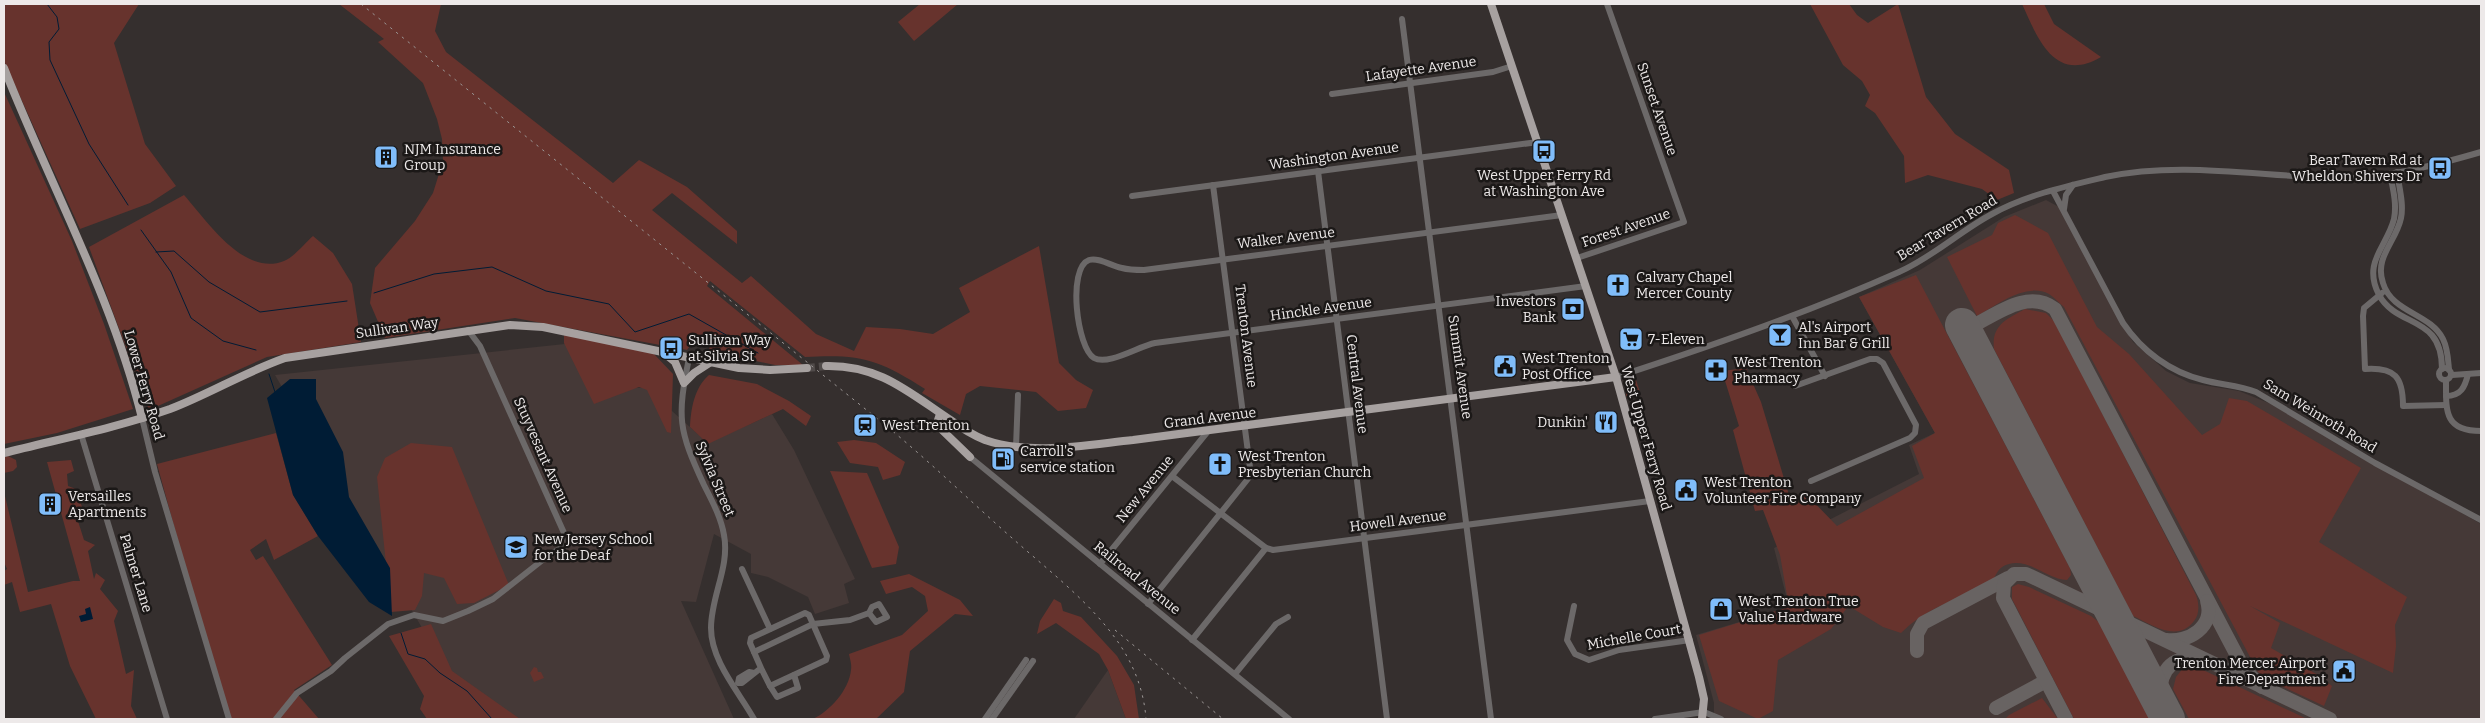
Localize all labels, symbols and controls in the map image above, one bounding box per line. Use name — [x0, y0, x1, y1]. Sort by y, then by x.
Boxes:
street label: Lafayette Avenue — [1365, 53, 1477, 85]
street label: Sunset Avenue — [1633, 60, 1681, 158]
street label: Washington Avenue — [1268, 138, 1400, 174]
bus stop icon: West Upper Ferry Rd at Washington Ave — [1531, 138, 1557, 164]
place label: NJM Insurance Group — [404, 141, 501, 174]
building icon: NJM Insurance Group — [373, 144, 399, 170]
place label: Bear Tavern Rd at Wheldon Shivers Dr — [2292, 152, 2422, 185]
bus stop icon: Bear Tavern Rd at Wheldon Shivers Dr — [2427, 155, 2453, 181]
place label: West Upper Ferry Rd at Washington Ave — [1477, 167, 1611, 200]
street label: Bear Tavern Road — [1894, 192, 2000, 264]
street label: Forest Avenue — [1579, 205, 1673, 251]
street label: Walker Avenue — [1236, 224, 1336, 252]
place label: Calvary Chapel Mercer County — [1636, 269, 1733, 302]
church icon: Calvary Chapel Mercer County — [1605, 272, 1631, 298]
street label: Trenton Avenue — [1231, 283, 1261, 389]
street label: Hinckle Avenue — [1269, 293, 1373, 325]
place label: Investors Bank — [1495, 293, 1556, 326]
bank icon: Investors Bank — [1560, 296, 1586, 322]
street label: Sullivan Way — [355, 314, 440, 342]
street label: Summit Avenue — [1444, 314, 1476, 420]
place label: Al's Airport Inn Bar & Grill — [1798, 319, 1890, 352]
bar icon: Al's Airport Inn Bar & Grill — [1767, 322, 1793, 348]
supermarket icon: 7-Eleven — [1618, 326, 1644, 352]
street label: Lower Ferry Road — [120, 328, 168, 442]
place label: 7-Eleven — [1648, 331, 1705, 348]
place label: Sullivan Way at Silvia St — [688, 332, 772, 365]
street label: Central Avenue — [1342, 333, 1372, 435]
bus stop icon: Sullivan Way at Silvia St — [658, 335, 684, 361]
place label: West Trenton Post Office — [1522, 350, 1610, 383]
public building icon: West Trenton Post Office — [1492, 353, 1518, 379]
place label: West Trenton Pharmacy — [1734, 354, 1822, 387]
pharmacy icon: West Trenton Pharmacy — [1703, 357, 1729, 383]
street label: West Upper Ferry Road — [1617, 364, 1675, 512]
street label: Sam Weinroth Road — [2260, 375, 2380, 457]
street label: Stuyvesant Avenue — [510, 395, 576, 515]
street label: Grand Avenue — [1163, 404, 1257, 432]
restaurant icon: Dunkin' — [1593, 409, 1619, 435]
station icon: West Trenton — [852, 412, 878, 438]
place label: Dunkin' — [1537, 414, 1588, 431]
place label: West Trenton — [882, 417, 970, 434]
street label: Sylvia Street — [692, 439, 738, 519]
place label: Carroll's service station — [1020, 443, 1115, 476]
fuel station icon: Carroll's service station — [990, 446, 1016, 472]
place label: West Trenton Presbyterian Church — [1238, 448, 1371, 481]
church icon: West Trenton Presbyterian Church — [1207, 451, 1233, 477]
street label: New Avenue — [1113, 452, 1177, 526]
place label: West Trenton Volunteer Fire Company — [1704, 474, 1862, 507]
public building icon: West Trenton Volunteer Fire Company — [1673, 477, 1699, 503]
place label: Versailles Apartments — [68, 488, 146, 521]
building icon: Versailles Apartments — [37, 491, 63, 517]
street label: Howell Avenue — [1349, 507, 1447, 535]
place label: New Jersey School for the Deaf — [534, 531, 653, 564]
street label: Palmer Lane — [116, 532, 156, 614]
school or university icon: New Jersey School for the Deaf — [503, 534, 529, 560]
street label: Railroad Avenue — [1090, 538, 1184, 618]
place label: West Trenton True Value Hardware — [1738, 593, 1859, 626]
shop icon: West Trenton True Value Hardware — [1708, 596, 1734, 622]
street label: Michelle Court — [1586, 620, 1682, 654]
place label: Trenton Mercer Airport Fire Department — [2174, 655, 2326, 688]
public building icon: Trenton Mercer Airport Fire Department — [2331, 658, 2357, 684]

